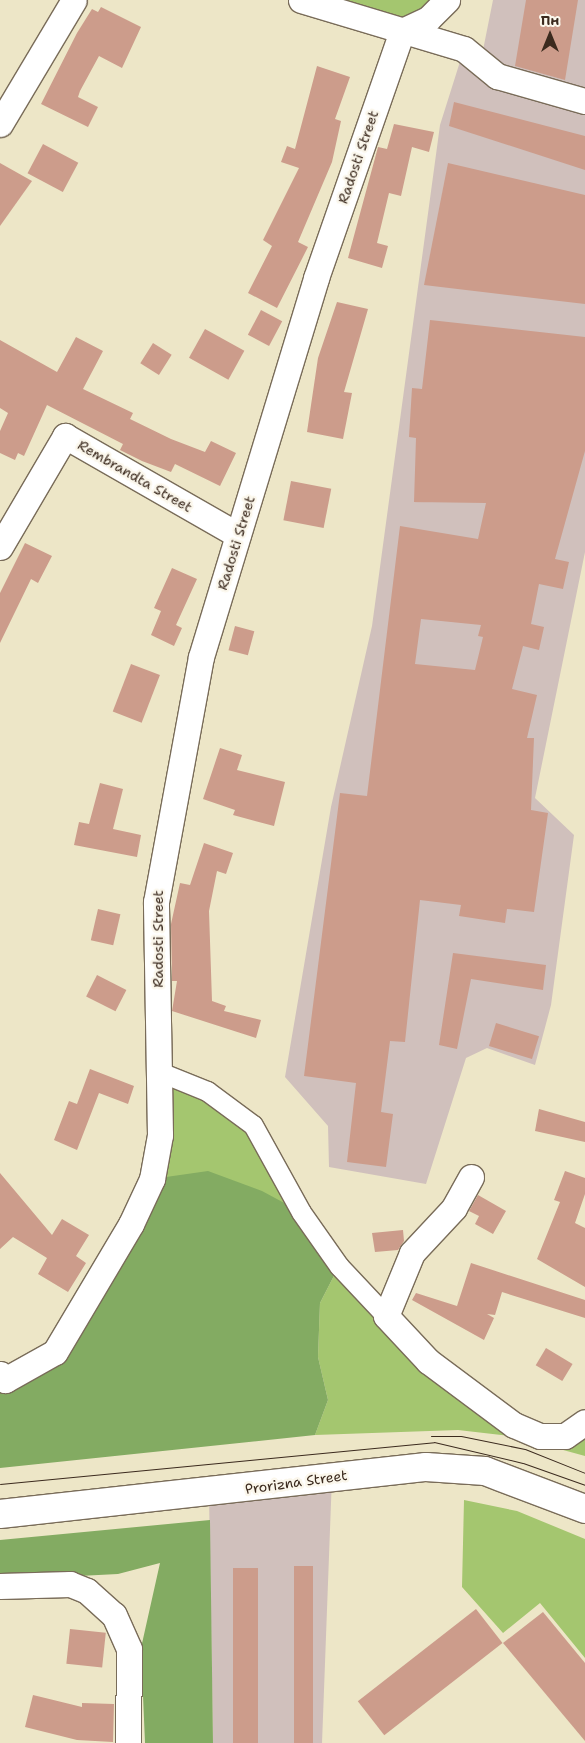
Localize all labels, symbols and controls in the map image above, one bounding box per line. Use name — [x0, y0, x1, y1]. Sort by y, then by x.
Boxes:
north arrow — [525, 10, 575, 60]
text: Пн — [541, 11, 559, 29]
street label: Radosti Street — [334, 108, 382, 206]
street label: Rembrandta Street — [75, 436, 195, 516]
street label: Radosti Street — [214, 494, 258, 592]
street label: Radosti Street — [150, 890, 166, 988]
street label: Prorizna Street — [244, 1467, 348, 1497]

